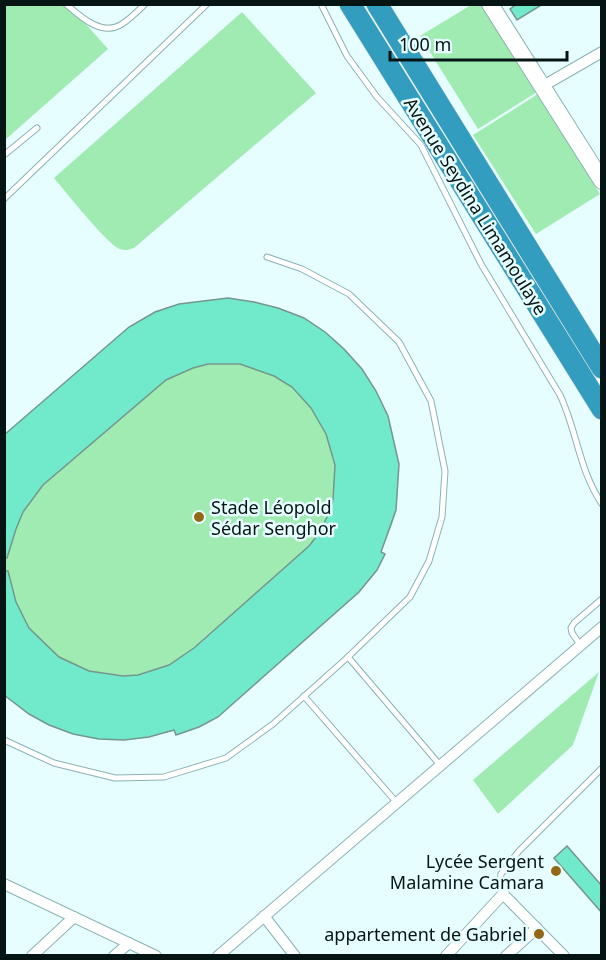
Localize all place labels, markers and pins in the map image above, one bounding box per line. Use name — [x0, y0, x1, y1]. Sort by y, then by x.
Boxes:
place label: Stade Léopold Sédar Senghor — [211, 495, 337, 540]
marker: Stade Léopold Sédar Senghor — [192, 510, 206, 524]
place label: Lycée Sergent Malamine Camara — [390, 849, 544, 894]
marker: Lycée Sergent Malamine Camara — [549, 864, 563, 878]
place label: appartement de Gabriel — [324, 922, 527, 946]
marker: appartement de Gabriel — [532, 927, 546, 941]

